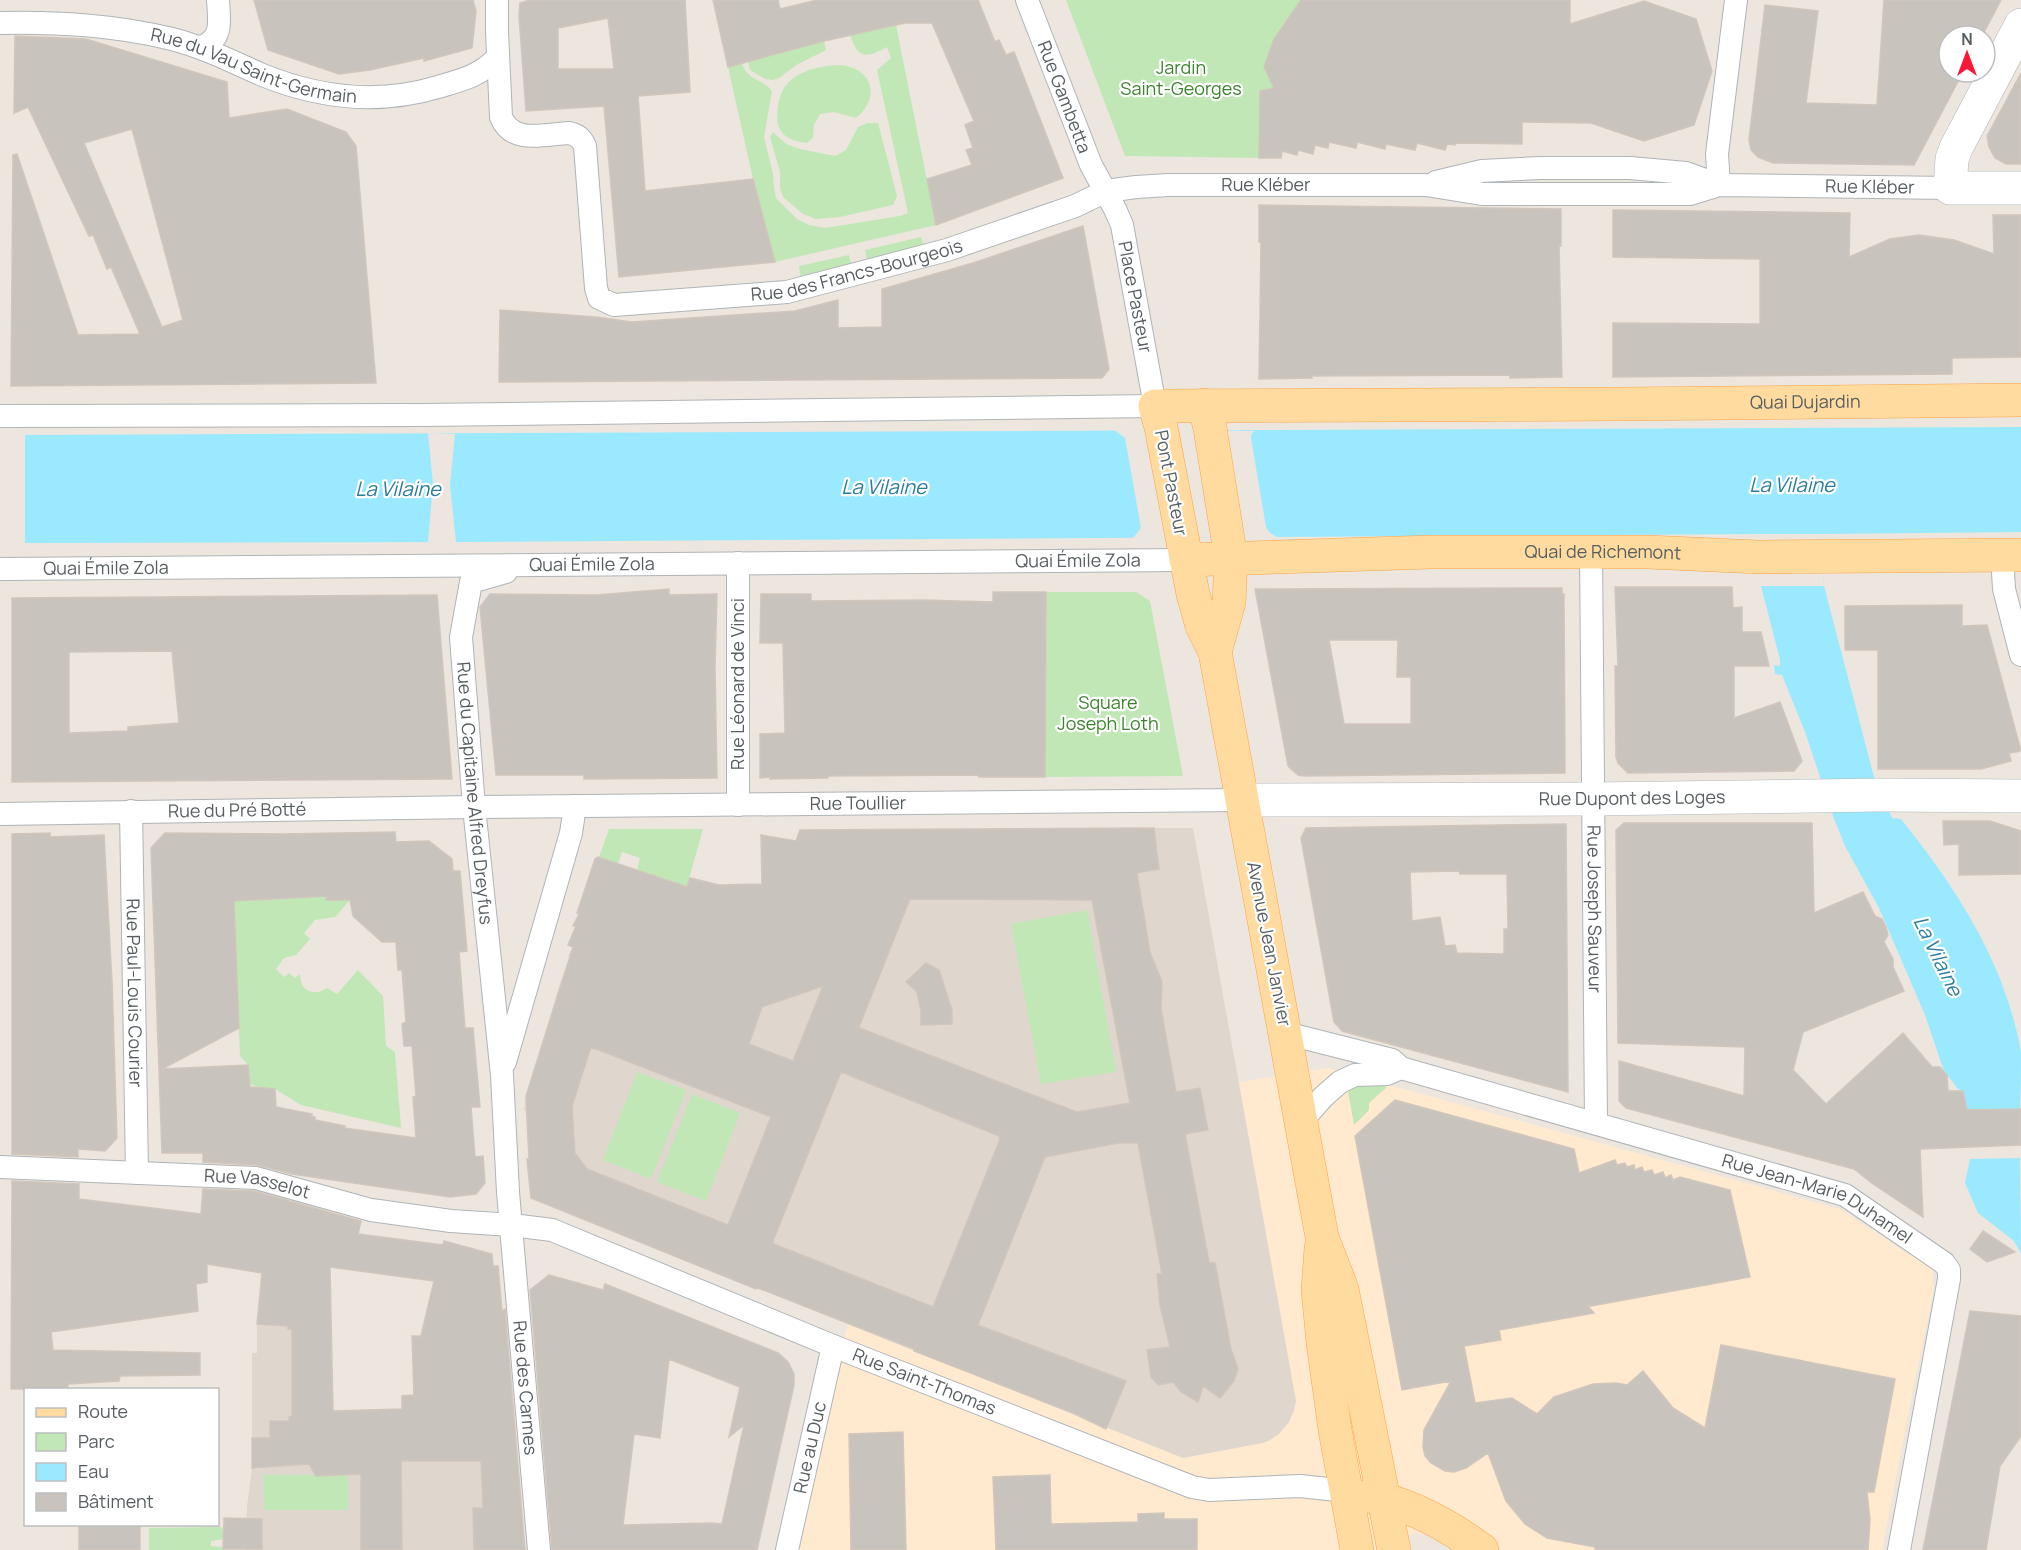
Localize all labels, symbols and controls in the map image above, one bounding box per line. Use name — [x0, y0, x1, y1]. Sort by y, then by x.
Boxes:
street label: Rue du Vau Saint-Germain — [149, 22, 358, 108]
north arrow — [1937, 24, 1997, 84]
text: N — [1961, 28, 1973, 50]
street label: Rue Gambetta — [1032, 37, 1097, 156]
park label: Jardin Saint-Georges — [1120, 55, 1242, 100]
street label: Rue Kléber — [1221, 172, 1311, 196]
street label: Rue Kléber — [1825, 173, 1915, 199]
street label: Rue des Francs-Bourgeois — [750, 233, 965, 306]
street label: Place Pasteur — [1113, 239, 1159, 355]
street label: Quai Dujardin — [1750, 389, 1861, 414]
street label: Pont Pasteur — [1150, 428, 1194, 538]
water label: La Vilaine — [1749, 471, 1836, 498]
water label: La Vilaine — [841, 473, 928, 500]
water label: La Vilaine — [355, 475, 442, 502]
street label: Quai de Richemont — [1525, 539, 1682, 564]
street label: Quai Émile Zola — [1015, 547, 1141, 572]
street label: Quai Émile Zola — [529, 551, 655, 576]
street label: Quai Émile Zola — [43, 555, 169, 580]
street label: Rue Léonard de Vinci — [725, 598, 749, 770]
street label: Rue du Capitaine Alfred Dreyfus — [452, 661, 499, 926]
park label: Square Joseph Loth — [1057, 690, 1159, 735]
street label: Rue Dupont des Loges — [1539, 784, 1725, 810]
street label: Rue Toullier — [810, 790, 907, 815]
street label: Rue du Pré Botté — [168, 796, 306, 823]
street label: Rue Joseph Sauveur — [1582, 825, 1608, 994]
street label: Avenue Jean Janvier — [1242, 859, 1298, 1029]
street label: Rue Paul-Louis Courier — [121, 898, 149, 1088]
water label: La Vilaine — [1908, 911, 1970, 1001]
street label: Rue Jean-Marie Duhamel — [1719, 1147, 1918, 1249]
street label: Rue Vasselot — [203, 1163, 313, 1204]
street label: Rue des Carmes — [508, 1319, 544, 1456]
street label: Rue Saint-Thomas — [849, 1342, 1000, 1420]
legend — [24, 1388, 219, 1526]
text: Route — [78, 1399, 128, 1423]
street label: Rue au Duc — [787, 1399, 831, 1495]
text: Parc — [78, 1429, 115, 1453]
text: Eau — [78, 1459, 109, 1483]
text: Bâtiment — [78, 1489, 154, 1513]

